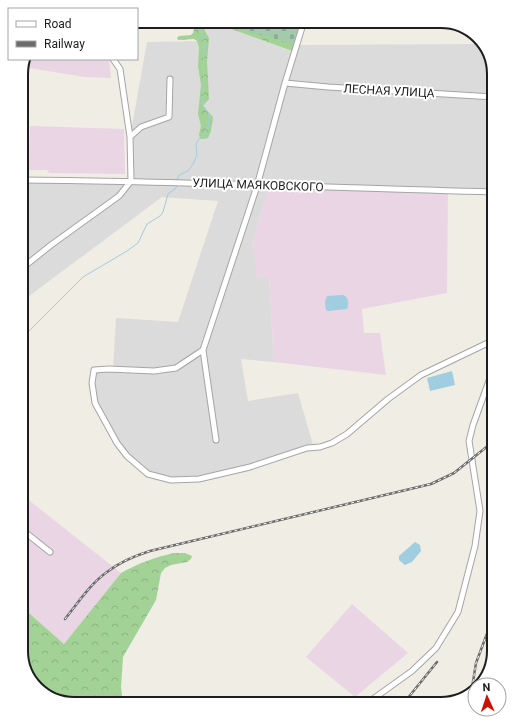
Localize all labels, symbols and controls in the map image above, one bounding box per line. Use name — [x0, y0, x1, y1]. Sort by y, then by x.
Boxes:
legend — [8, 8, 138, 60]
text: Road — [44, 17, 72, 31]
text: Railway — [44, 37, 85, 51]
street label: ЛЕСНАЯ УЛИЦА — [343, 82, 435, 100]
street label: УЛИЦА МАЯКОВСКОГО — [192, 176, 324, 194]
north arrow — [467, 677, 507, 717]
text: N — [482, 681, 491, 694]

